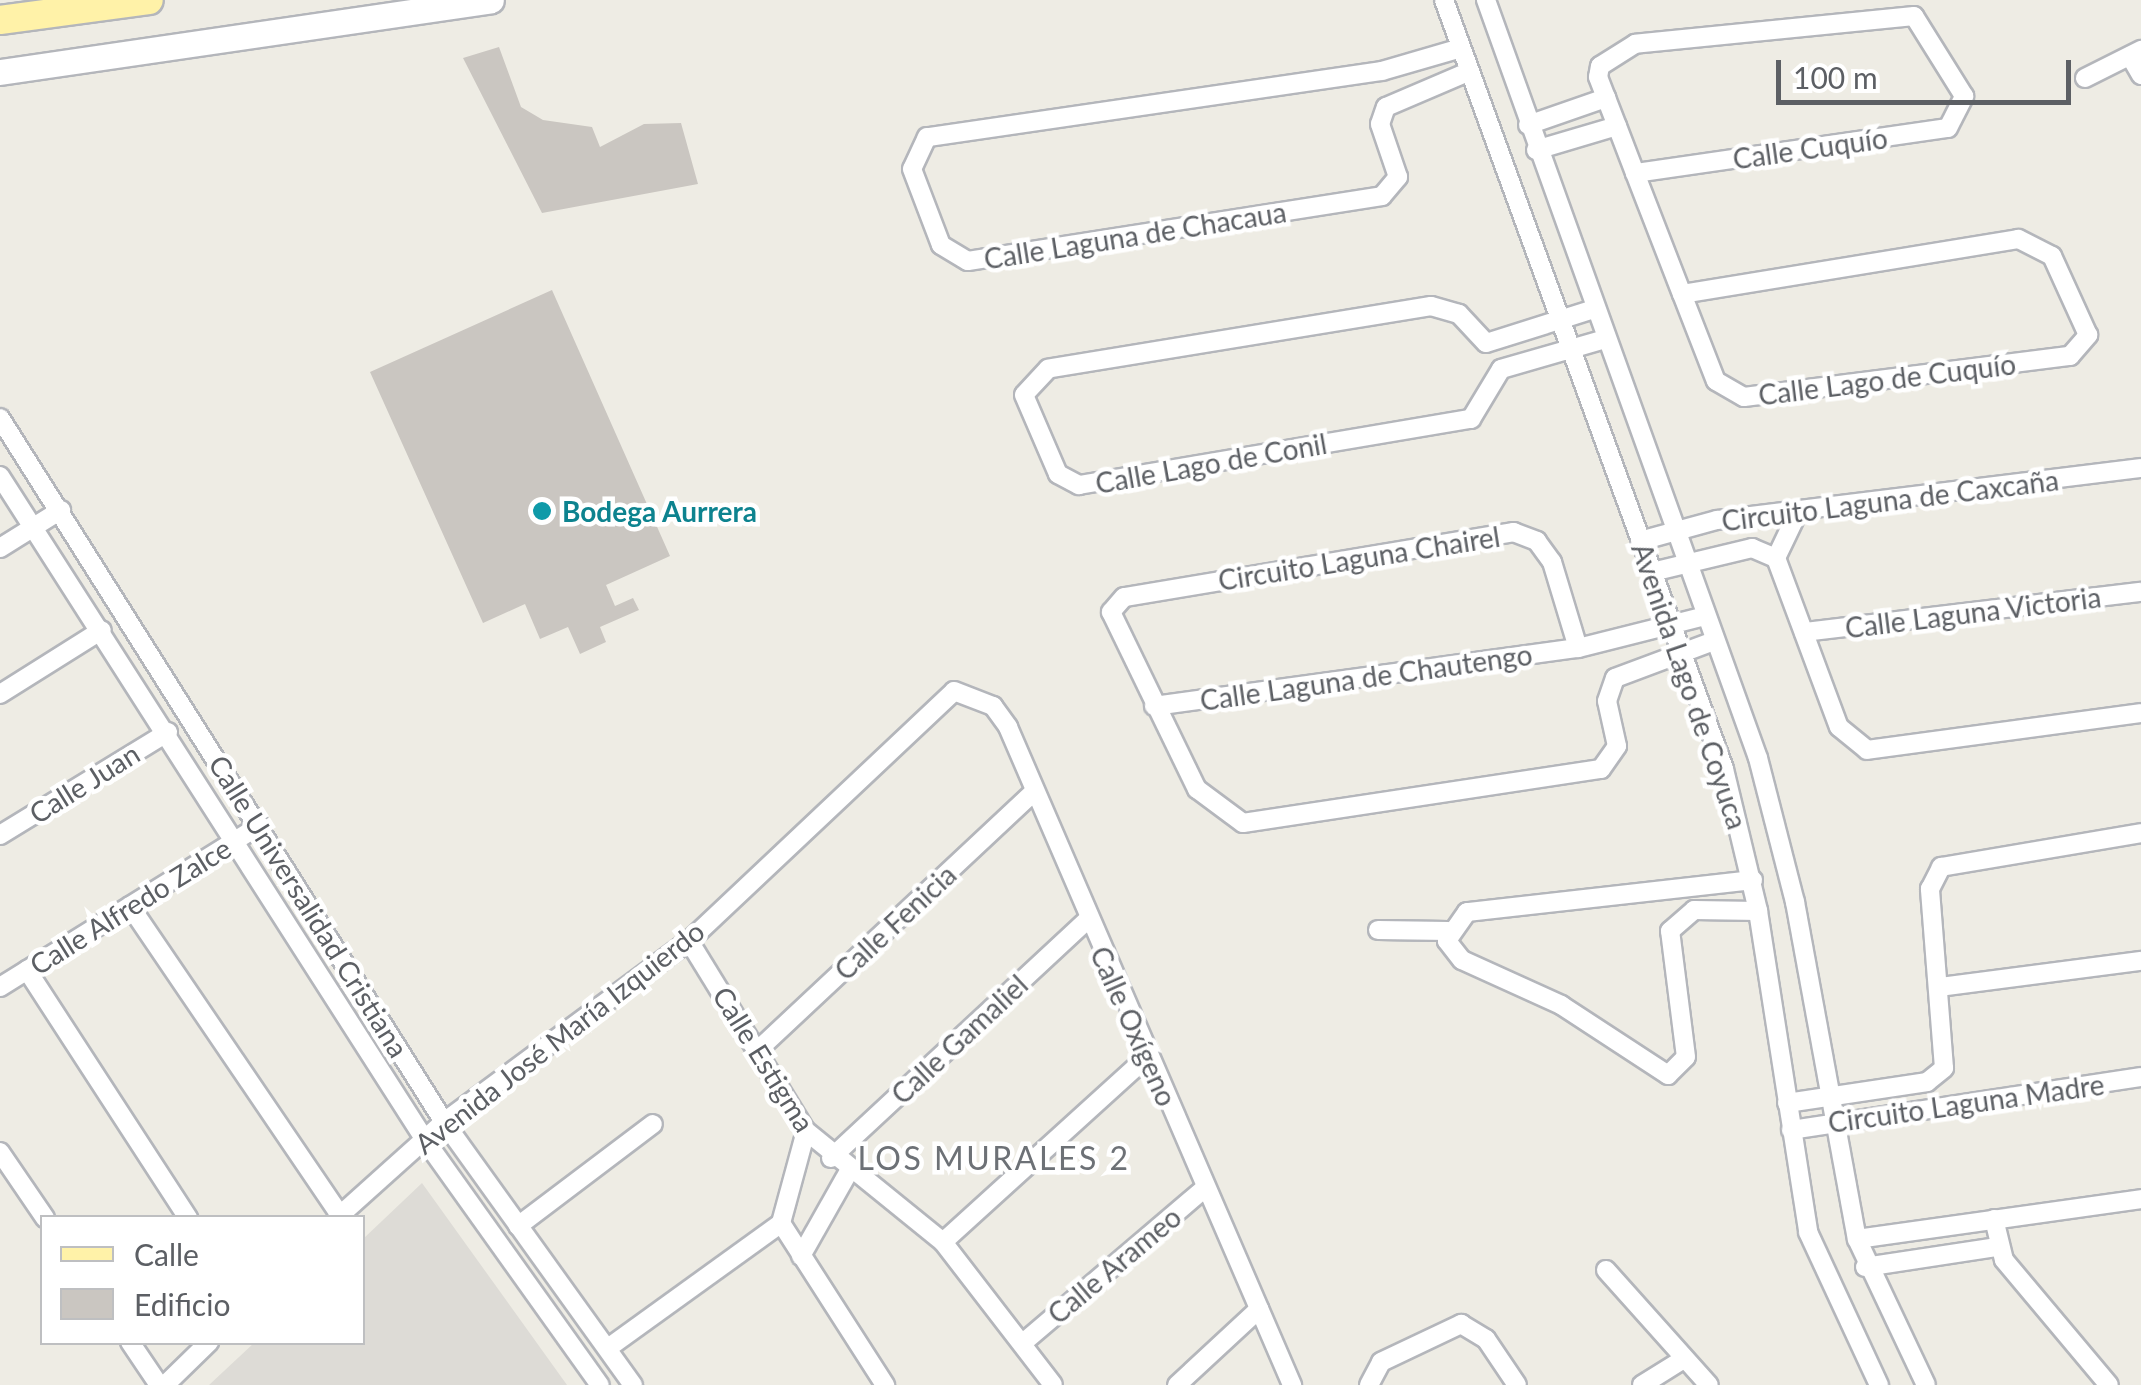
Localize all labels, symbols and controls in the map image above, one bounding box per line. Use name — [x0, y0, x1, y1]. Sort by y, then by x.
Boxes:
scale bar — [1781, 40, 2076, 102]
text: 100 m — [1793, 59, 1878, 95]
street label: Calle Cuquío — [1731, 121, 1889, 175]
street label: Calle Laguna de Chacaua — [981, 194, 1289, 276]
street label: Calle Lago de Cuquío — [1756, 347, 2018, 411]
street label: Calle Lago de Conil — [1093, 426, 1329, 500]
street label: Circuito Laguna de Caxcaña — [1720, 463, 2060, 537]
place label: Bodega Aurrera — [562, 494, 758, 528]
marker: Bodega Aurrera — [531, 500, 553, 522]
street label: Circuito Laguna Chairel — [1216, 519, 1502, 597]
street label: Avenida Lago de Coyuca — [1625, 539, 1755, 833]
street label: Calle Laguna Victoria — [1843, 580, 2103, 644]
street label: Calle Laguna de Chautengo — [1198, 637, 1534, 717]
street label: Calle Juan — [22, 736, 146, 830]
street label: Calle Universalidad Cristiana — [202, 749, 416, 1063]
street label: Calle Alfredo Zalce — [23, 830, 237, 982]
street label: Calle Fenicia — [827, 857, 963, 987]
street label: Avenida José María Izquierdo — [407, 913, 711, 1161]
street label: Calle Oxígeno — [1084, 941, 1184, 1111]
street label: Calle Gamaliel — [884, 967, 1034, 1111]
street label: Calle Estigma — [706, 980, 822, 1138]
street label: Circuito Laguna Madre — [1826, 1067, 2106, 1139]
district label: LOS MURALES 2 — [857, 1139, 1131, 1177]
street label: Calle Arameo — [1040, 1199, 1188, 1331]
legend — [40, 1215, 365, 1345]
text: Calle — [134, 1236, 199, 1272]
text: Edificio — [134, 1286, 230, 1322]

